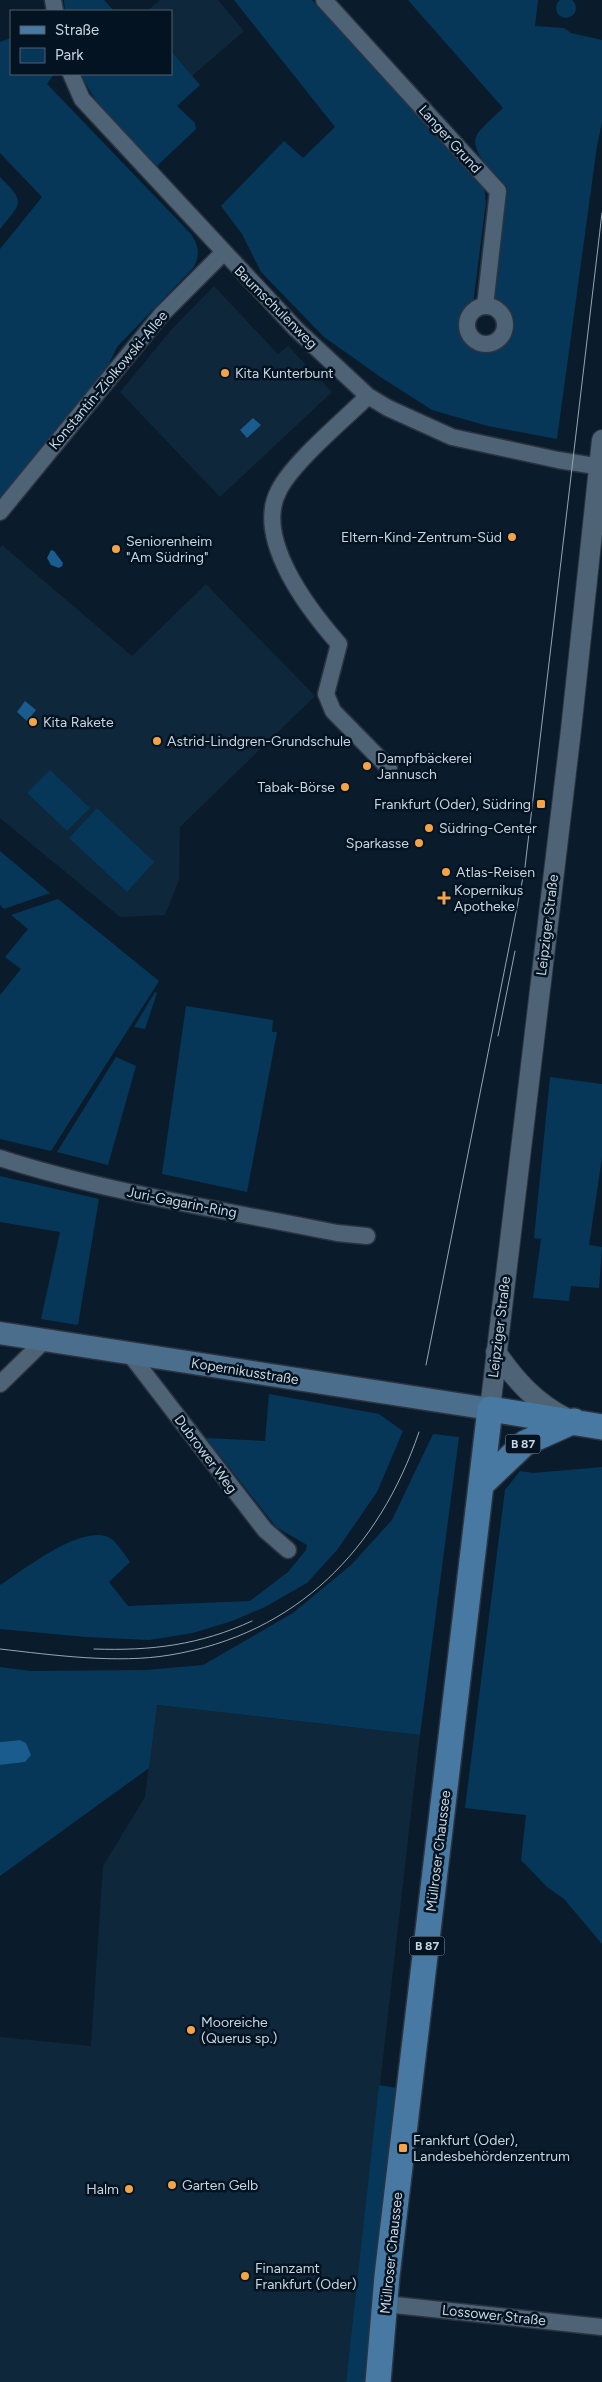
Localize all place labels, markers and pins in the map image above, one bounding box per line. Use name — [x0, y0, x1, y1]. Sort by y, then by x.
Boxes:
place label: Kita Kunterbunt — [235, 365, 334, 382]
marker: Kita Kunterbunt — [219, 367, 231, 379]
place label: Eltern-Kind-Zentrum-Süd — [341, 529, 502, 546]
marker: Eltern-Kind-Zentrum-Süd — [506, 531, 518, 543]
place label: Seniorenheim "Am Südring" — [126, 533, 212, 566]
marker: Seniorenheim "Am Südring" — [110, 543, 122, 555]
place label: Kita Rakete — [43, 714, 114, 731]
marker: Kita Rakete — [27, 716, 39, 728]
place label: Astrid-Lindgren-Grundschule — [167, 733, 351, 750]
marker: Astrid-Lindgren-Grundschule — [151, 735, 163, 747]
place label: Dampfbäckerei Jannusch — [377, 750, 472, 783]
marker: Dampfbäckerei Jannusch — [361, 760, 373, 772]
place label: Tabak-Börse — [257, 779, 335, 796]
marker: Tabak-Börse — [339, 781, 351, 793]
place label: Frankfurt (Oder), Südring — [374, 796, 531, 813]
marker: Frankfurt (Oder), Südring — [535, 798, 547, 810]
place label: Südring-Center — [439, 820, 537, 837]
marker: Südring-Center — [423, 822, 435, 834]
place label: Sparkasse — [346, 835, 409, 852]
marker: Sparkasse — [413, 837, 425, 849]
place label: Atlas-Reisen — [456, 864, 535, 881]
marker: Atlas-Reisen — [440, 866, 452, 878]
place label: Kopernikus Apotheke — [454, 882, 523, 915]
marker: Kopernikus Apotheke — [438, 892, 450, 904]
place label: Mooreiche (Querus sp.) — [201, 2014, 278, 2047]
marker: Mooreiche (Querus sp.) — [185, 2024, 197, 2036]
place label: Frankfurt (Oder), Landesbehördenzentrum — [413, 2132, 570, 2165]
marker: Frankfurt (Oder), Landesbehördenzentrum — [397, 2142, 409, 2154]
place label: Garten Gelb — [182, 2177, 258, 2194]
marker: Garten Gelb — [166, 2179, 178, 2191]
place label: Halm — [86, 2181, 119, 2198]
marker: Halm — [123, 2183, 135, 2195]
place label: Finanzamt Frankfurt (Oder) — [255, 2260, 357, 2293]
marker: Finanzamt Frankfurt (Oder) — [239, 2270, 251, 2282]

